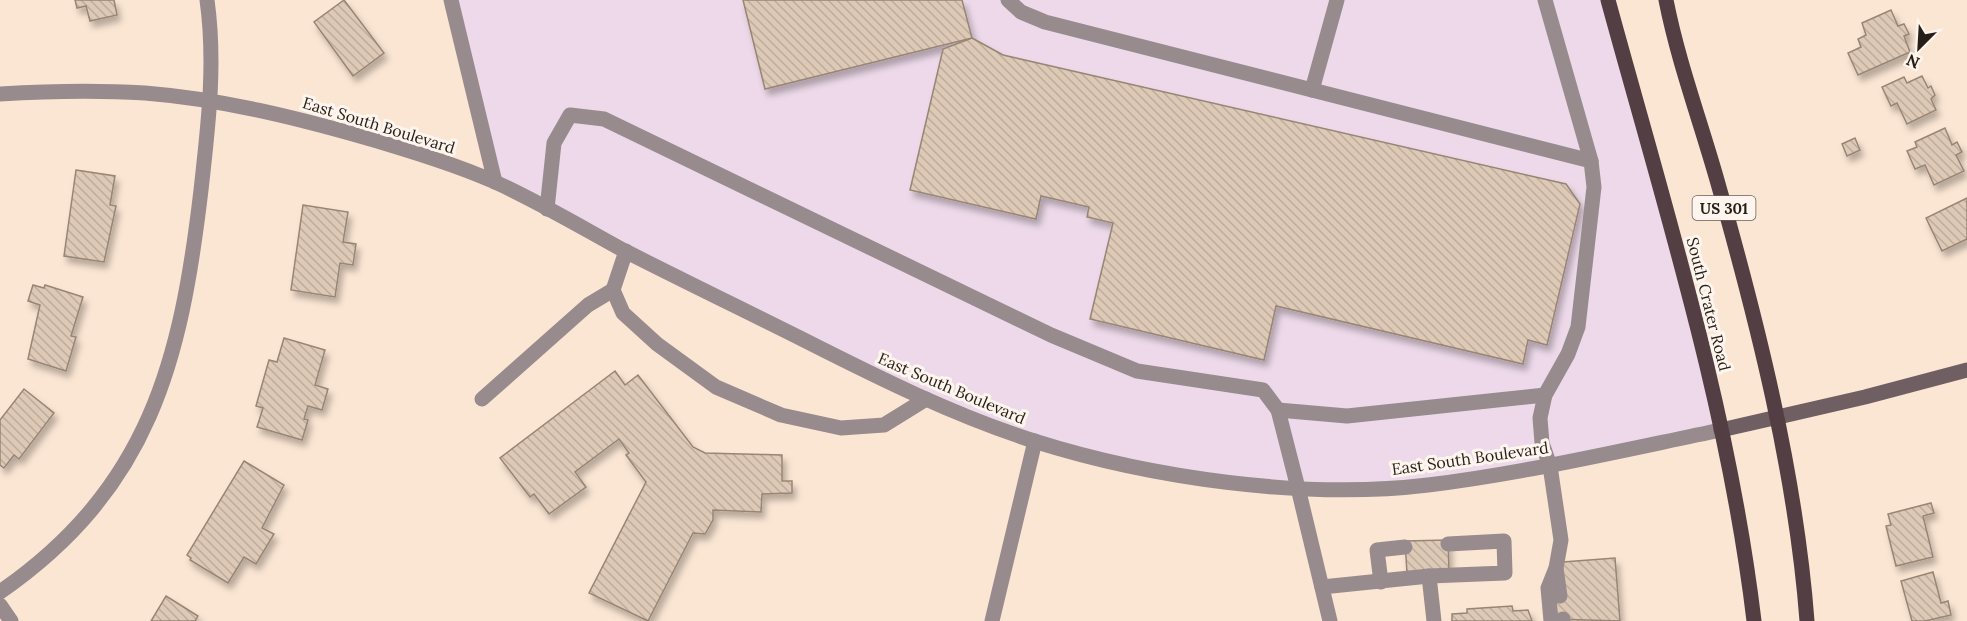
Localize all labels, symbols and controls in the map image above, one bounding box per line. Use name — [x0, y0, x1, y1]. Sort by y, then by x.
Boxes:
north arrow — [1889, 18, 1949, 78]
text: N — [1903, 50, 1923, 73]
street label: East South Boulevard — [300, 92, 458, 158]
road number: US 301 — [1692, 196, 1756, 220]
street label: South Crater Road — [1683, 235, 1735, 373]
street label: East South Boulevard — [875, 348, 1029, 428]
street label: East South Boulevard — [1390, 437, 1550, 479]

